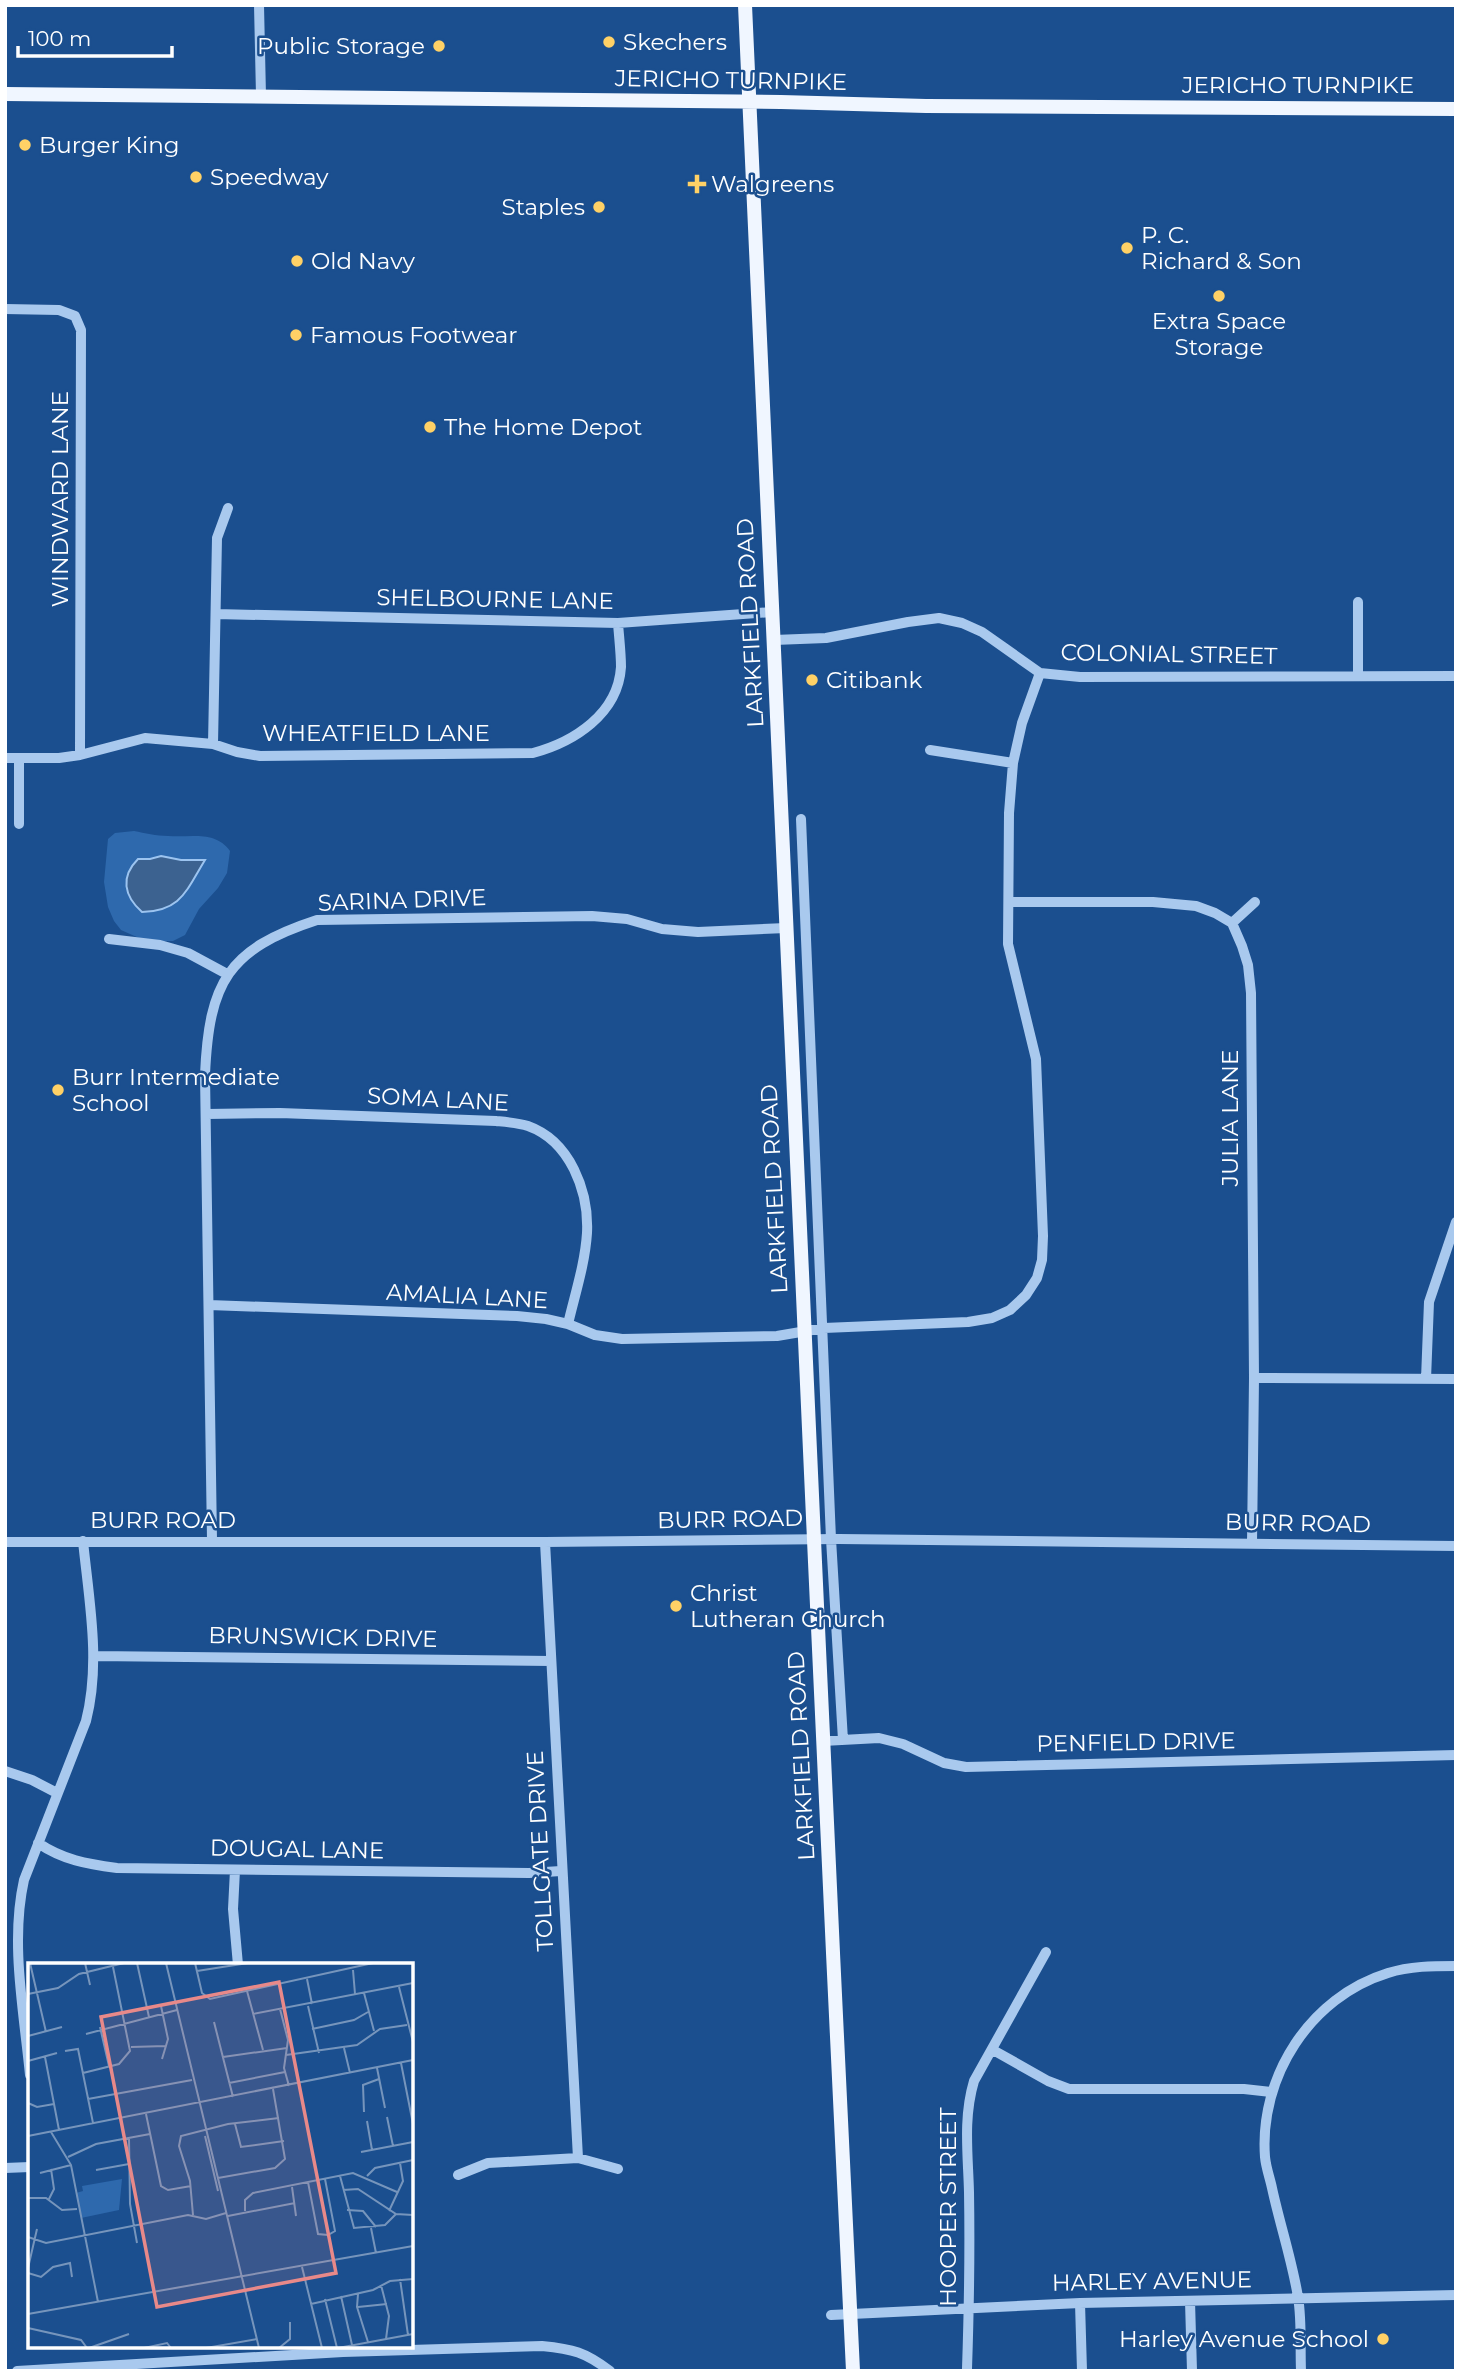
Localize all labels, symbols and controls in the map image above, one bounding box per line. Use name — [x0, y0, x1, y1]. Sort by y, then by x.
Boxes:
scale bar — [18, 14, 172, 58]
text: 100 m — [28, 26, 91, 51]
place label: Skechers — [623, 28, 727, 56]
place label: Public Storage — [257, 32, 425, 60]
marker: Skechers — [601, 34, 617, 50]
marker: Public Storage — [431, 38, 447, 54]
street label: JERICHO TURNPIKE — [614, 64, 847, 96]
street label: JERICHO TURNPIKE — [1181, 71, 1414, 99]
place label: Burger King — [39, 131, 179, 159]
marker: Burger King — [17, 137, 33, 153]
place label: Speedway — [210, 163, 329, 191]
marker: Speedway — [188, 169, 204, 185]
place label: Walgreens — [711, 170, 834, 198]
marker: Walgreens — [689, 176, 705, 192]
place label: Staples — [502, 193, 585, 221]
marker: Staples — [591, 199, 607, 215]
place label: P. C. Richard & Son — [1141, 221, 1302, 275]
marker: P. C. Richard & Son — [1119, 240, 1135, 256]
place label: Old Navy — [311, 247, 415, 275]
marker: Old Navy — [289, 253, 305, 269]
marker: Extra Space Storage — [1211, 288, 1227, 304]
place label: Extra Space Storage — [1152, 307, 1286, 361]
place label: Famous Footwear — [310, 321, 518, 349]
marker: Famous Footwear — [288, 327, 304, 343]
street label: WINDWARD LANE — [46, 391, 74, 607]
place label: The Home Depot — [444, 413, 642, 441]
marker: The Home Depot — [422, 419, 438, 435]
street label: LARKFIELD ROAD — [731, 518, 769, 728]
street label: SHELBOURNE LANE — [376, 583, 614, 615]
street label: COLONIAL STREET — [1060, 638, 1278, 670]
place label: Citibank — [826, 666, 922, 694]
marker: Citibank — [804, 672, 820, 688]
street label: WHEATFIELD LANE — [262, 719, 490, 747]
street label: SARINA DRIVE — [317, 883, 487, 917]
street label: JULIA LANE — [1216, 1050, 1244, 1187]
place label: Burr Intermediate School — [72, 1063, 280, 1117]
street label: SOMA LANE — [366, 1081, 510, 1117]
marker: Burr Intermediate School — [50, 1082, 66, 1098]
street label: LARKFIELD ROAD — [755, 1084, 793, 1294]
street label: AMALIA LANE — [385, 1278, 549, 1314]
street label: BURR ROAD — [657, 1504, 803, 1534]
street label: BURR ROAD — [90, 1506, 236, 1534]
street label: BURR ROAD — [1225, 1508, 1371, 1538]
place label: Christ Lutheran Church — [690, 1579, 886, 1633]
marker: Christ Lutheran Church — [668, 1598, 684, 1614]
street label: BRUNSWICK DRIVE — [208, 1621, 438, 1653]
street label: LARKFIELD ROAD — [782, 1651, 820, 1861]
street label: PENFIELD DRIVE — [1036, 1726, 1236, 1758]
street label: TOLLGATE DRIVE — [521, 1750, 559, 1952]
street label: DOUGAL LANE — [210, 1833, 384, 1865]
inset map — [28, 1963, 413, 2348]
street label: HOOPER STREET — [934, 2107, 962, 2307]
street label: HARLEY AVENUE — [1052, 2265, 1252, 2297]
place label: Harley Avenue School — [1119, 2325, 1369, 2353]
marker: Harley Avenue School — [1375, 2331, 1391, 2347]

